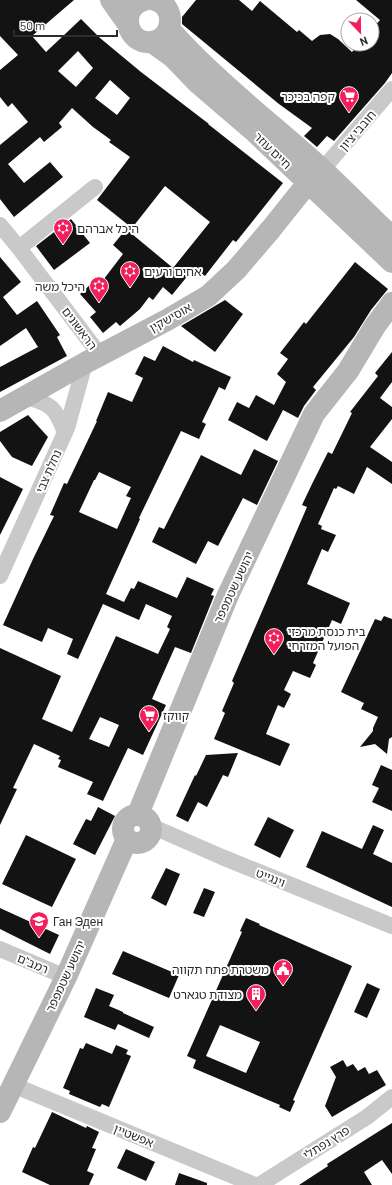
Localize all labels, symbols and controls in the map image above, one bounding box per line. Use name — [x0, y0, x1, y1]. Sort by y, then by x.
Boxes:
scale bar — [14, 12, 117, 38]
north arrow — [340, 12, 380, 52]
text: 50 m — [20, 18, 45, 32]
text: N — [358, 34, 370, 49]
supermarket icon: קפה בכיכר — [338, 85, 360, 113]
place label: קפה בכיכר — [281, 89, 335, 103]
street label: חובבי ציון — [336, 107, 378, 153]
street label: חיים עוזר — [252, 129, 295, 171]
synagogue icon: היכל אברהם — [52, 217, 74, 245]
place label: היכל אברהם — [77, 221, 139, 235]
synagogue icon: אחים ורעים — [119, 260, 141, 288]
place label: אחים ורעים — [144, 264, 202, 278]
synagogue icon: היכל משה — [88, 275, 110, 303]
place label: היכל משה — [35, 279, 85, 293]
street label: אוסישקין — [146, 299, 194, 334]
street label: הראשונים — [60, 304, 100, 352]
street label: נחלת צבי — [32, 447, 64, 495]
street label: יהושע שטמפפר — [210, 549, 256, 625]
place label: בית כנסת מרכזי הפועל המזרחי — [288, 624, 366, 652]
synagogue icon: בית כנסת מרכזי הפועל המזרחי — [263, 627, 285, 655]
supermarket icon: קווקז — [138, 704, 160, 732]
place label: קווקז — [163, 708, 190, 722]
street label: וינגייט — [254, 865, 288, 889]
school or university icon: Ган Эден — [28, 910, 50, 938]
place label: Ган Эден — [53, 914, 103, 929]
street label: יהושע שטמפפר — [42, 938, 88, 1014]
street label: רמב"ם — [15, 950, 51, 976]
public building icon: משטרת פתח תקווה — [272, 958, 294, 986]
place label: משטרת פתח תקווה — [172, 962, 269, 976]
building icon: מצודת טגארט — [245, 983, 267, 1011]
place label: מצודת טגארט — [173, 987, 242, 1001]
street label: אפשטיין — [112, 1121, 156, 1149]
street label: פרץ נפתלי — [300, 1122, 352, 1162]

